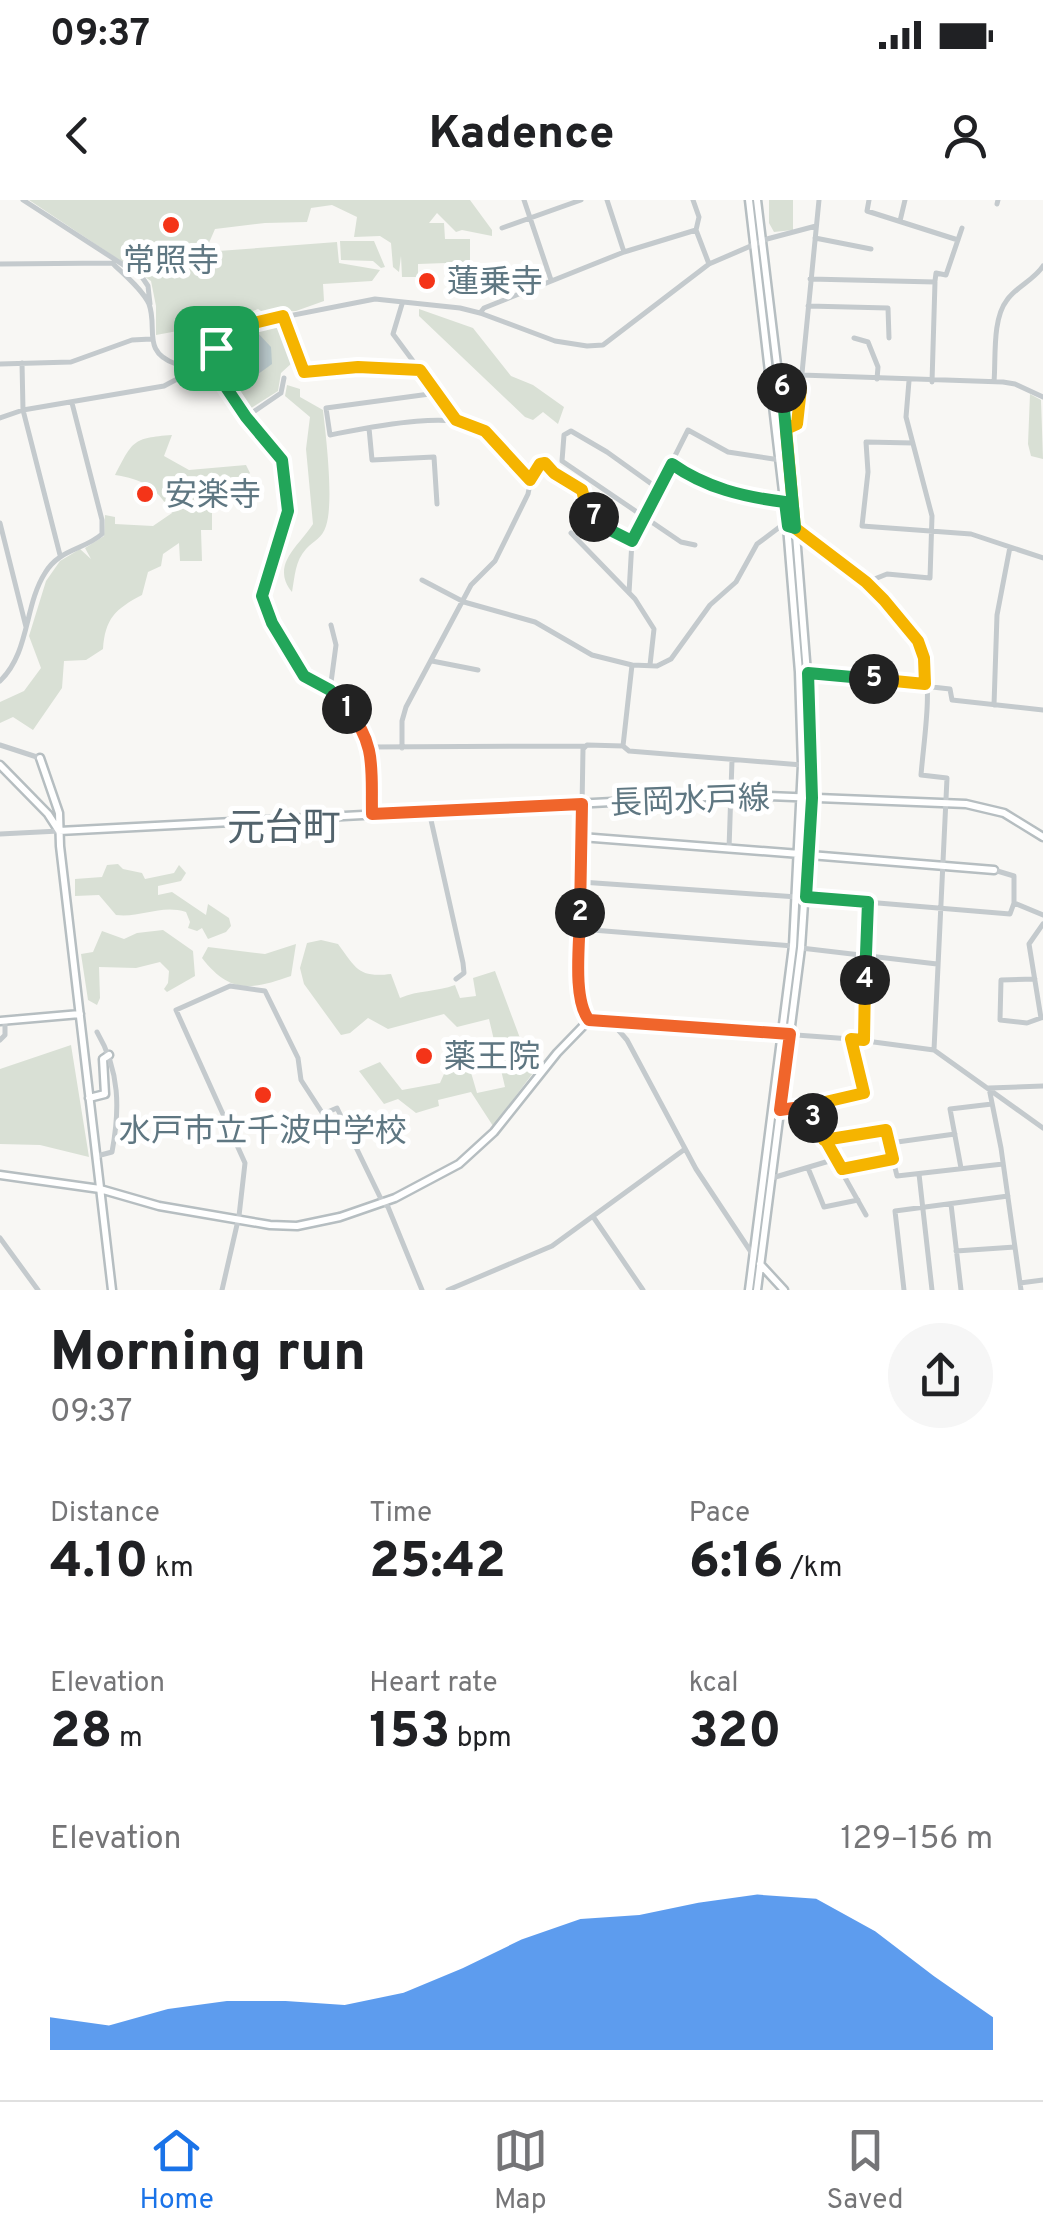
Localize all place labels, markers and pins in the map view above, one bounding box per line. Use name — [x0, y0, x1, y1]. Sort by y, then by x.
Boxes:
marker: 常照寺 — [160, 214, 182, 236]
place label: 常照寺 — [123, 243, 219, 283]
place label: 蓮乗寺 — [447, 264, 543, 304]
marker: 蓮乗寺 — [416, 270, 438, 292]
pin — [174, 306, 259, 391]
pin: 6 — [757, 363, 807, 413]
place label: 安楽寺 — [165, 477, 261, 517]
marker: 安楽寺 — [134, 483, 156, 505]
pin: 7 — [569, 492, 619, 542]
pin: 5 — [849, 654, 899, 704]
pin: 1 — [322, 684, 372, 734]
pin: 2 — [555, 888, 605, 938]
pin: 4 — [840, 955, 890, 1005]
place label: 薬王院 — [444, 1039, 540, 1079]
marker: 薬王院 — [413, 1045, 435, 1067]
marker: 水戸市立千波中学校 — [252, 1084, 274, 1106]
pin: 3 — [788, 1093, 838, 1143]
place label: 水戸市立千波中学校 — [119, 1113, 407, 1153]

